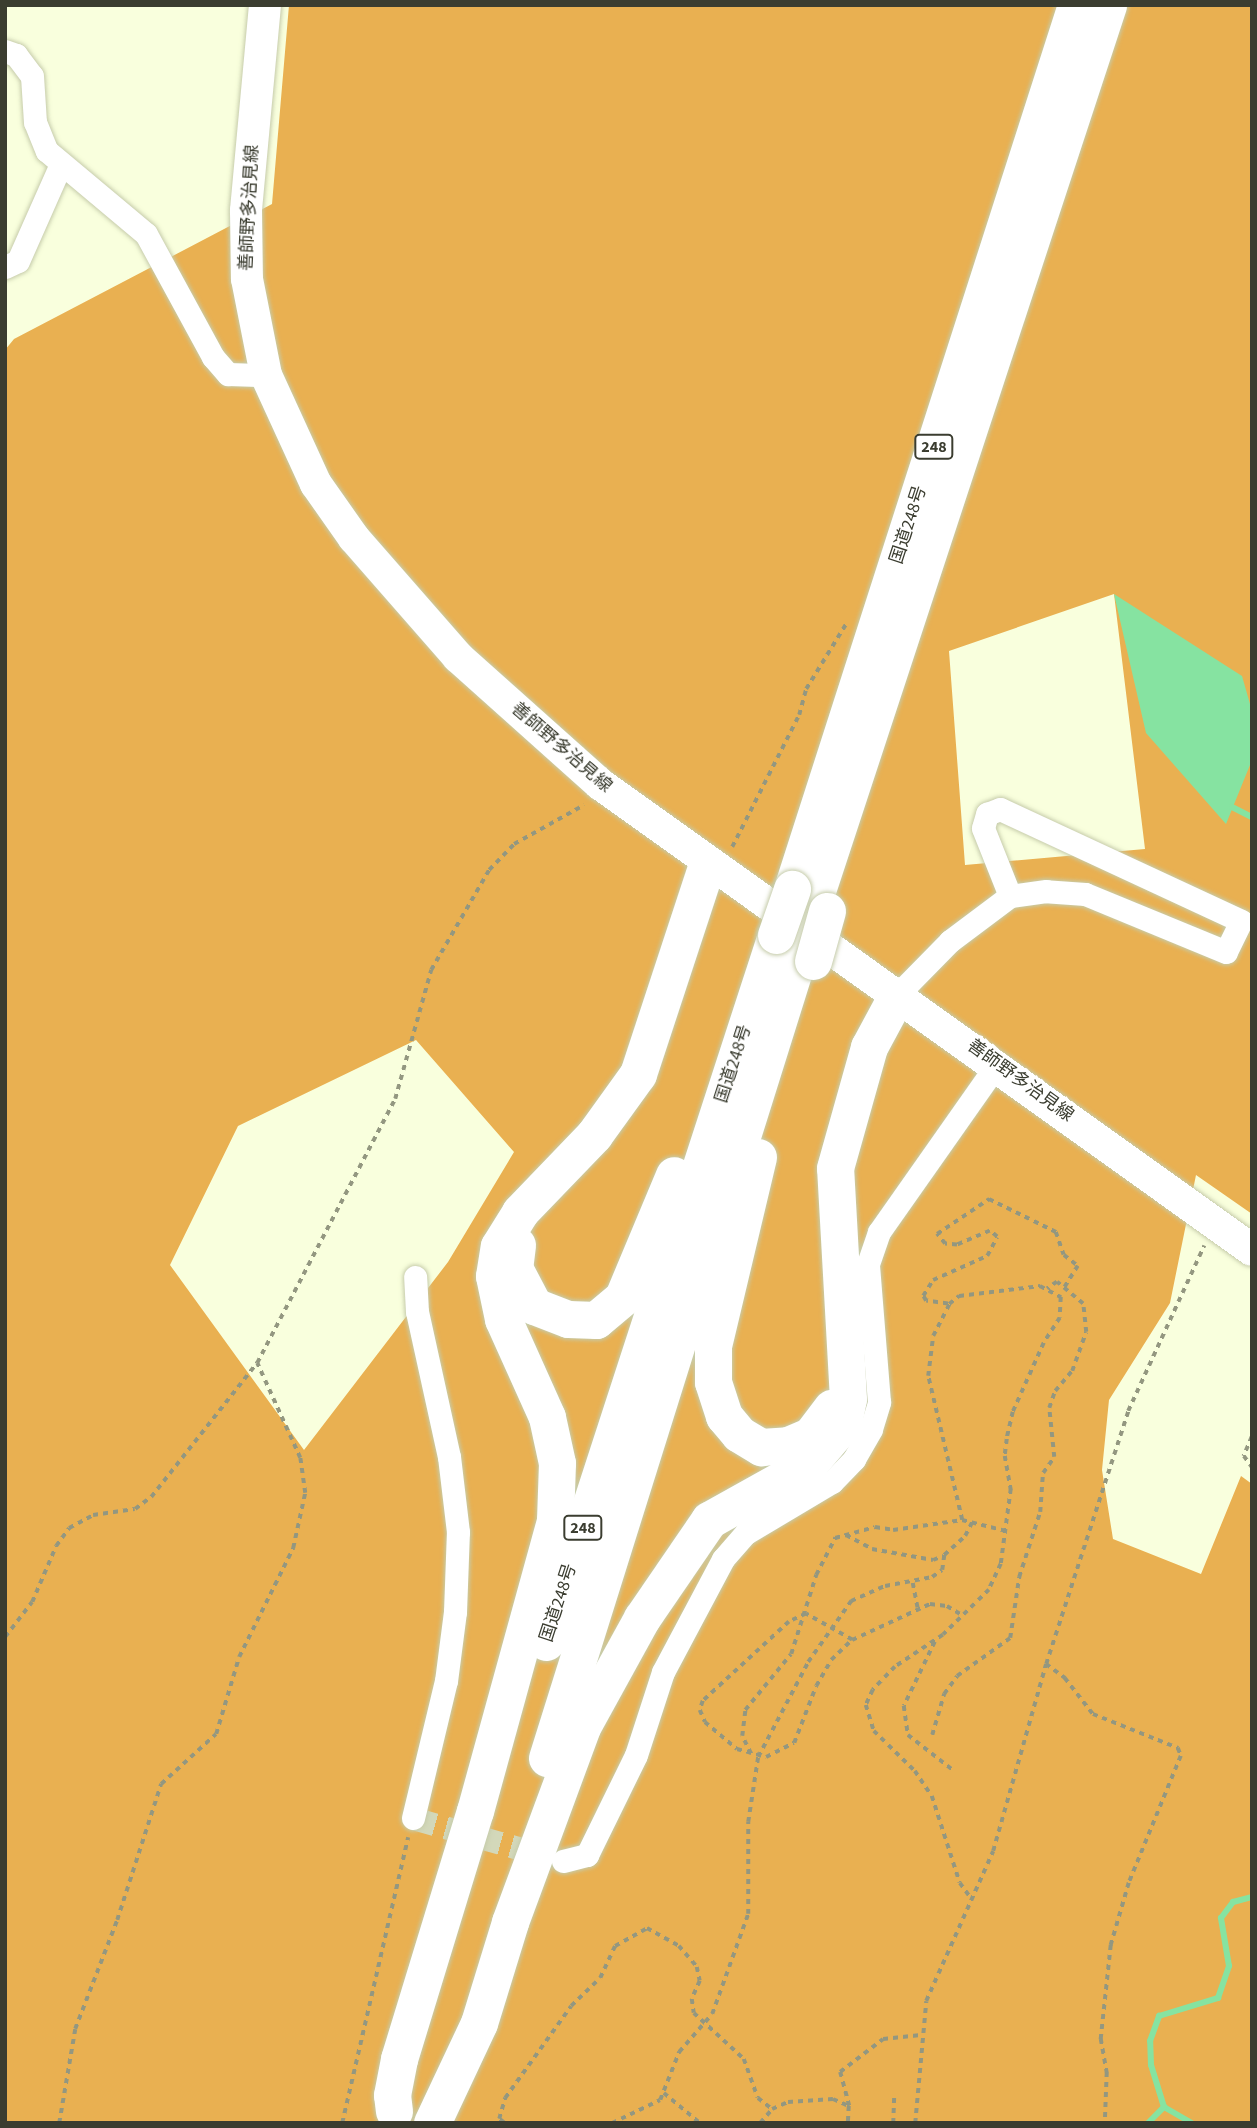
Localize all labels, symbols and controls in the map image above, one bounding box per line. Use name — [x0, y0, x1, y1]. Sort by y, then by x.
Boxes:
street label: 善師野多治見線 — [236, 145, 264, 271]
road number: 248 — [913, 434, 955, 460]
street label: 国道248号 — [886, 483, 932, 567]
street label: 善師野多治見線 — [506, 699, 616, 797]
street label: 国道248号 — [711, 1022, 757, 1106]
street label: 善師野多治見線 — [963, 1035, 1077, 1127]
road number: 248 — [562, 1516, 604, 1540]
street label: 国道248号 — [536, 1561, 582, 1645]

